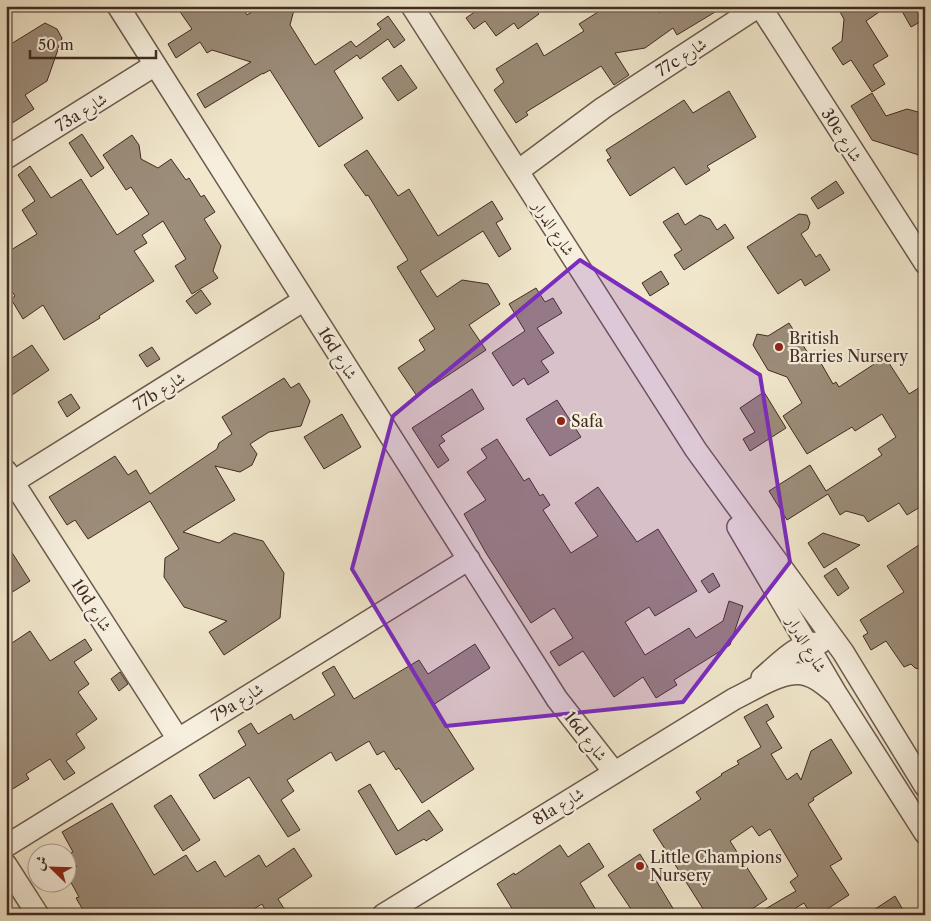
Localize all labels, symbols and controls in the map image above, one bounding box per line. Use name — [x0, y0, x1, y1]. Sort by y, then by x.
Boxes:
scale bar — [30, 28, 156, 60]
street label: 77c شارع — [652, 33, 712, 84]
text: 50 m — [38, 35, 74, 54]
street label: 73a شارع — [52, 88, 113, 139]
street label: 30e شارع — [814, 104, 867, 168]
street label: شارع الدرار — [524, 195, 579, 262]
street label: 16d شارع — [311, 323, 362, 385]
place label: British Barries Nursery — [789, 328, 909, 366]
marker: British Barries Nursery — [773, 341, 785, 353]
street label: 77b شارع — [129, 367, 191, 418]
place label: Safa — [571, 411, 604, 431]
marker: Safa — [555, 415, 567, 427]
street label: 10d شارع — [64, 575, 116, 637]
street label: شارع الدرار — [778, 610, 831, 678]
street label: 79a شارع — [207, 678, 269, 729]
street label: 16d شارع — [557, 707, 612, 767]
street label: 81a شارع — [529, 783, 589, 833]
north arrow — [28, 844, 78, 894]
place label: Little Champions Nursery — [650, 847, 782, 885]
text: ش — [29, 853, 51, 873]
marker: Little Champions Nursery — [634, 860, 646, 872]

